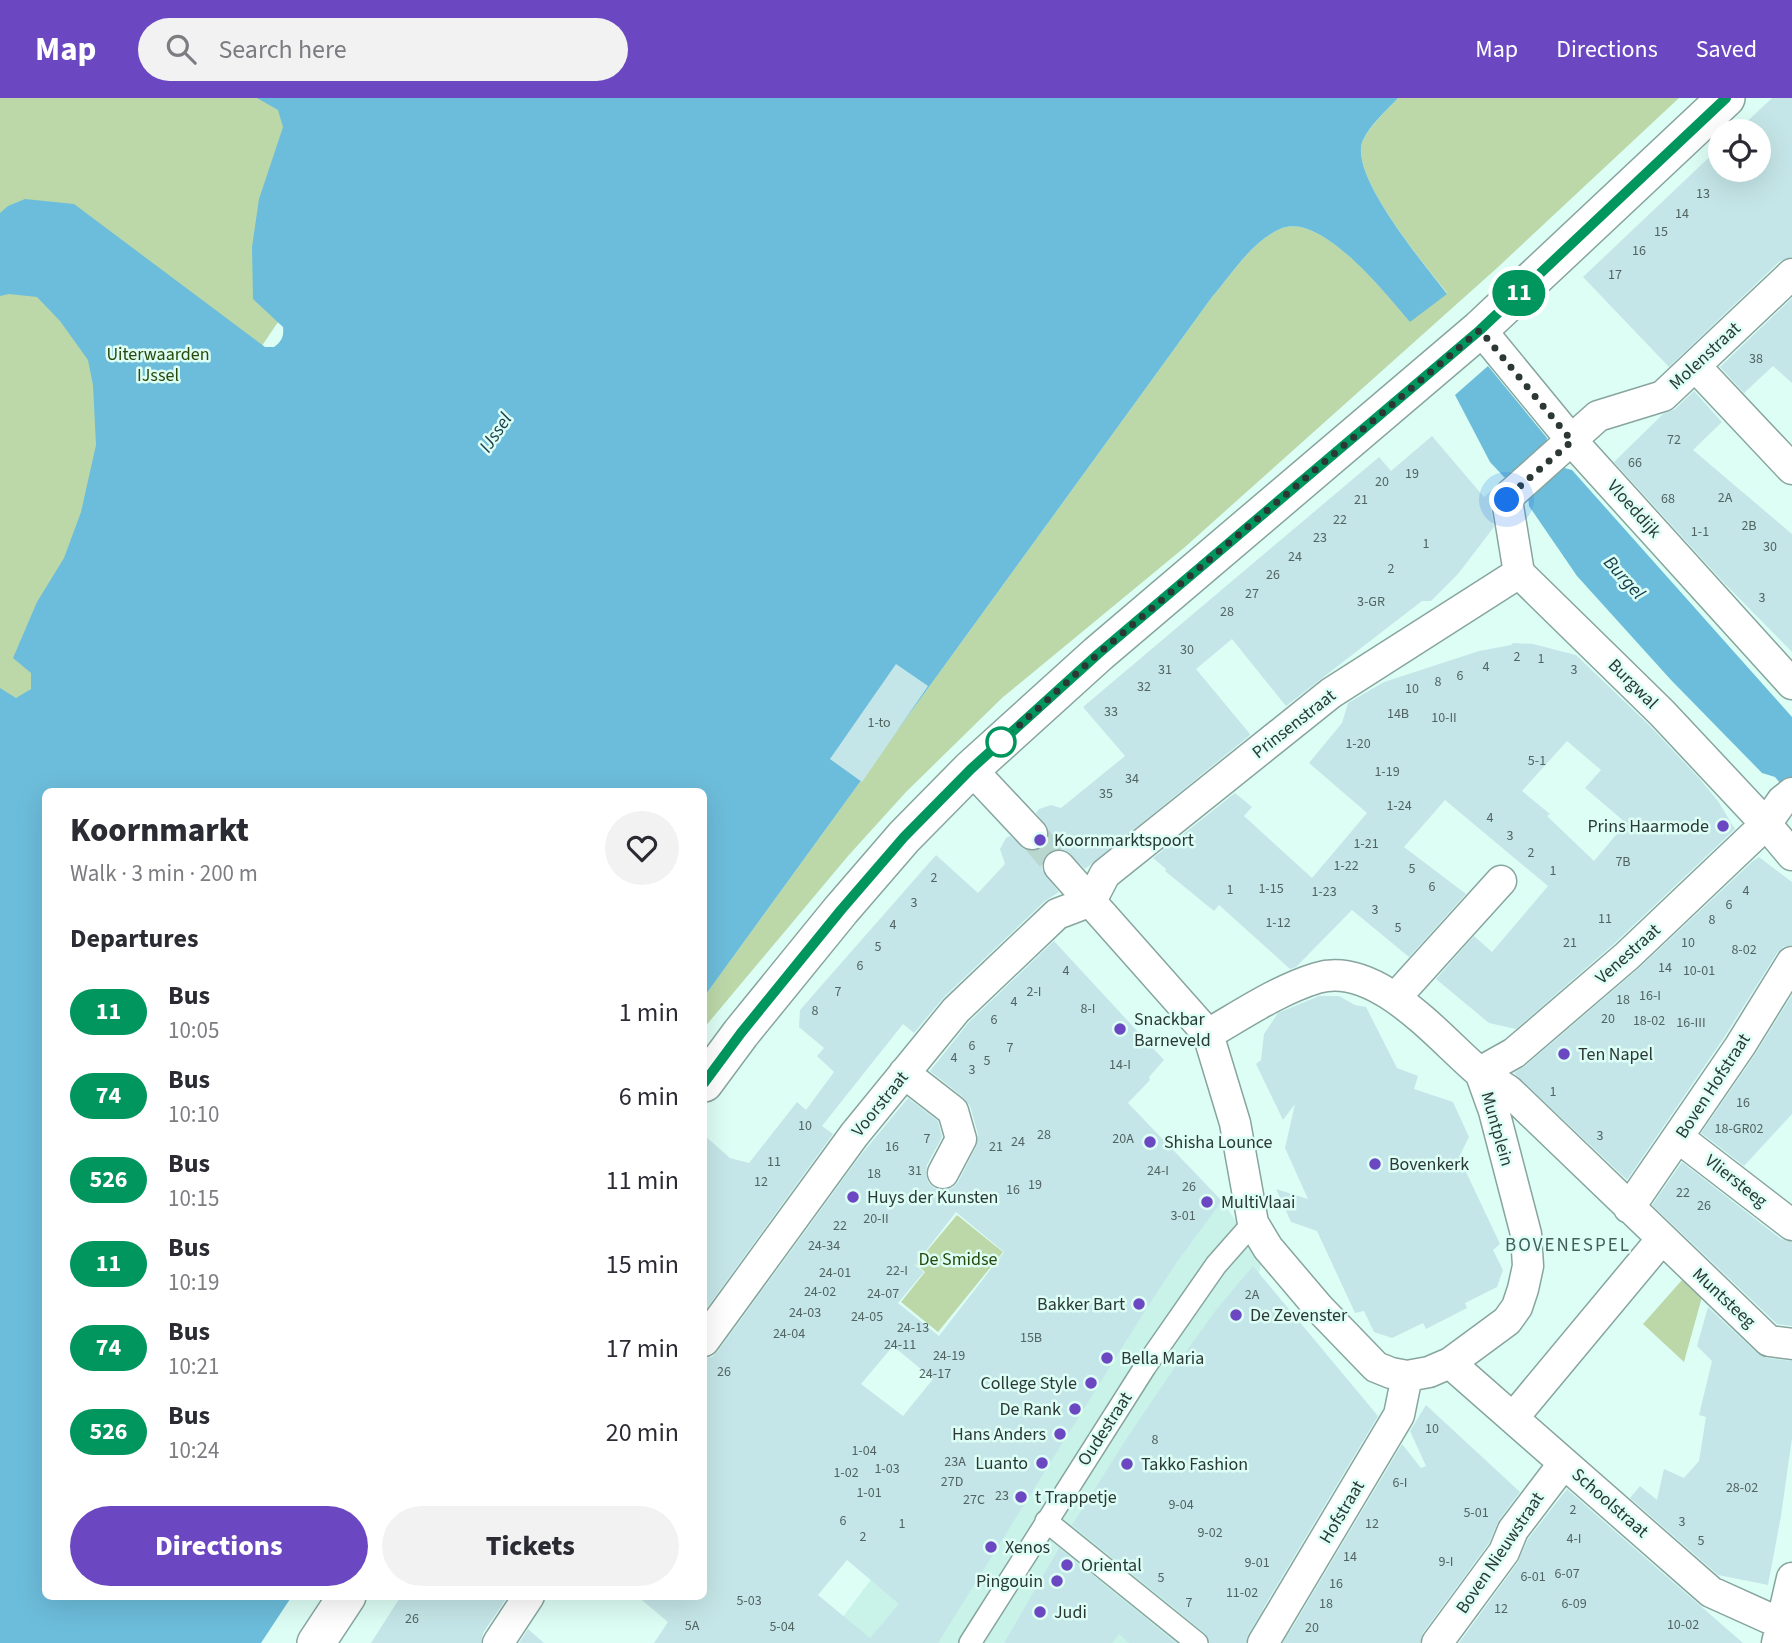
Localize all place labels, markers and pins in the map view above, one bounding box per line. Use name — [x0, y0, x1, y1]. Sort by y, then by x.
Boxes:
unlabelled marker — [986, 727, 1016, 757]
place label: Prins Haarmode — [1587, 814, 1709, 839]
marker: Prins Haarmode — [1715, 818, 1731, 834]
place label: Koornmarktspoort — [1054, 828, 1194, 853]
marker: Koornmarktspoort — [1032, 832, 1048, 848]
place label: Snackbar Barneveld — [1134, 1007, 1211, 1053]
marker: Snackbar Barneveld — [1112, 1021, 1128, 1037]
place label: Ten Napel — [1578, 1042, 1653, 1067]
marker: Ten Napel — [1556, 1046, 1572, 1062]
place label: Shisha Lounce — [1164, 1130, 1273, 1155]
marker: Shisha Lounce — [1142, 1134, 1158, 1150]
place label: Bovenkerk — [1389, 1152, 1469, 1177]
marker: Bovenkerk — [1367, 1156, 1383, 1172]
place label: Huys der Kunsten — [867, 1185, 998, 1210]
marker: Huys der Kunsten — [845, 1189, 861, 1205]
place label: MultiVlaai — [1221, 1190, 1295, 1215]
marker: MultiVlaai — [1199, 1194, 1215, 1210]
place label: Bakker Bart — [1037, 1292, 1125, 1317]
marker: Bakker Bart — [1131, 1296, 1147, 1312]
place label: De Zevenster — [1250, 1303, 1348, 1328]
marker: De Zevenster — [1228, 1307, 1244, 1323]
place label: Bella Maria — [1121, 1346, 1204, 1371]
marker: Bella Maria — [1099, 1350, 1115, 1366]
place label: College Style — [980, 1371, 1077, 1396]
marker: College Style — [1083, 1375, 1099, 1391]
place label: De Rank — [999, 1397, 1061, 1422]
marker: De Rank — [1067, 1401, 1083, 1417]
place label: Hans Anders — [952, 1422, 1046, 1447]
marker: Hans Anders — [1052, 1426, 1068, 1442]
place label: Luanto — [975, 1451, 1028, 1476]
place label: Takko Fashion — [1141, 1452, 1248, 1477]
marker: Luanto — [1034, 1455, 1050, 1471]
marker: Takko Fashion — [1119, 1456, 1135, 1472]
place label: t Trappetje — [1035, 1485, 1117, 1510]
marker: t Trappetje — [1013, 1489, 1029, 1505]
place label: Xenos — [1005, 1535, 1050, 1560]
marker: Xenos — [983, 1539, 999, 1555]
place label: Oriental — [1081, 1553, 1142, 1578]
marker: Oriental — [1059, 1557, 1075, 1573]
place label: Pingouin — [976, 1569, 1043, 1594]
marker: Pingouin — [1049, 1573, 1065, 1589]
place label: Judi — [1054, 1600, 1087, 1625]
marker: Judi — [1032, 1604, 1048, 1620]

